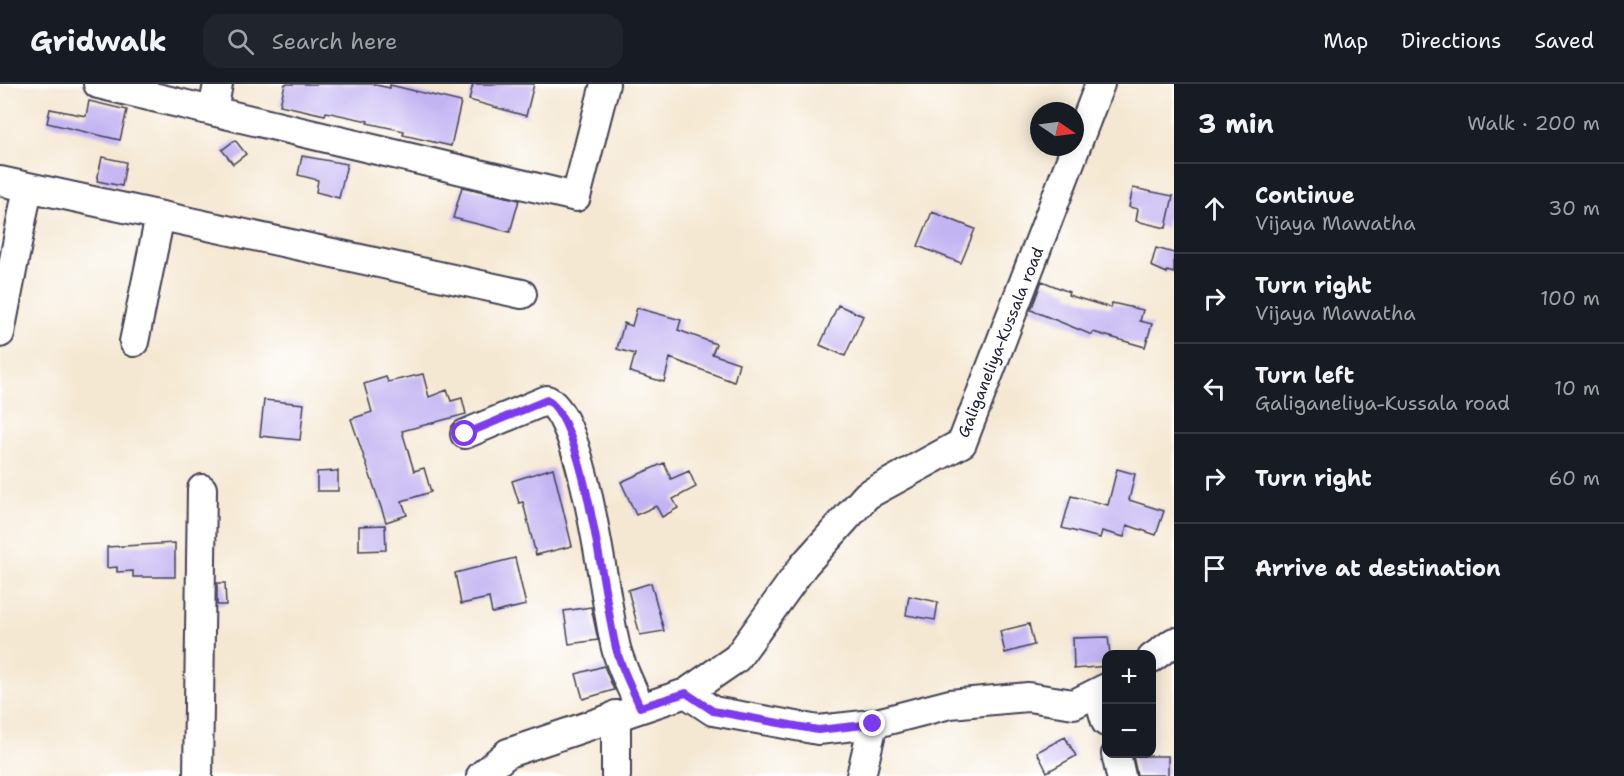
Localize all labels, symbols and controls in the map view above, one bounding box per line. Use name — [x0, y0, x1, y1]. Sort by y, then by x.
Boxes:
search box — [203, 14, 623, 68]
text: Gridwalk — [30, 22, 167, 60]
icon: search — [224, 25, 257, 58]
text: Search here — [272, 27, 398, 56]
text: Map — [1323, 27, 1368, 55]
text: Directions — [1401, 27, 1501, 55]
text: Saved — [1534, 27, 1594, 55]
north arrow — [1030, 102, 1084, 156]
text: 3 min — [1198, 106, 1274, 141]
text: Walk · 200 m — [1467, 110, 1600, 136]
text: Continue — [1255, 181, 1355, 210]
icon: ahead — [1198, 192, 1231, 225]
text: 30 m — [1548, 195, 1600, 221]
text: Vijaya Mawatha — [1255, 210, 1416, 236]
street label: Galiganeliya-Kussala road — [953, 244, 1048, 441]
text: Turn right — [1255, 271, 1372, 300]
icon: right — [1198, 282, 1231, 315]
text: 100 m — [1540, 285, 1600, 311]
text: Vijaya Mawatha — [1255, 300, 1416, 326]
text: Turn left — [1255, 361, 1354, 390]
icon: left — [1198, 372, 1231, 405]
text: 10 m — [1554, 375, 1600, 401]
text: Galiganeliya-Kussala road — [1255, 390, 1510, 416]
route start — [451, 420, 477, 446]
icon: right — [1198, 462, 1231, 495]
text: Turn right — [1255, 464, 1372, 493]
text: 60 m — [1548, 465, 1600, 491]
icon: arrive — [1198, 552, 1231, 585]
text: Arrive at destination — [1255, 554, 1501, 583]
map controls — [1102, 650, 1156, 758]
button: + — [1102, 650, 1156, 704]
button: − — [1102, 704, 1156, 758]
route end — [859, 710, 885, 736]

